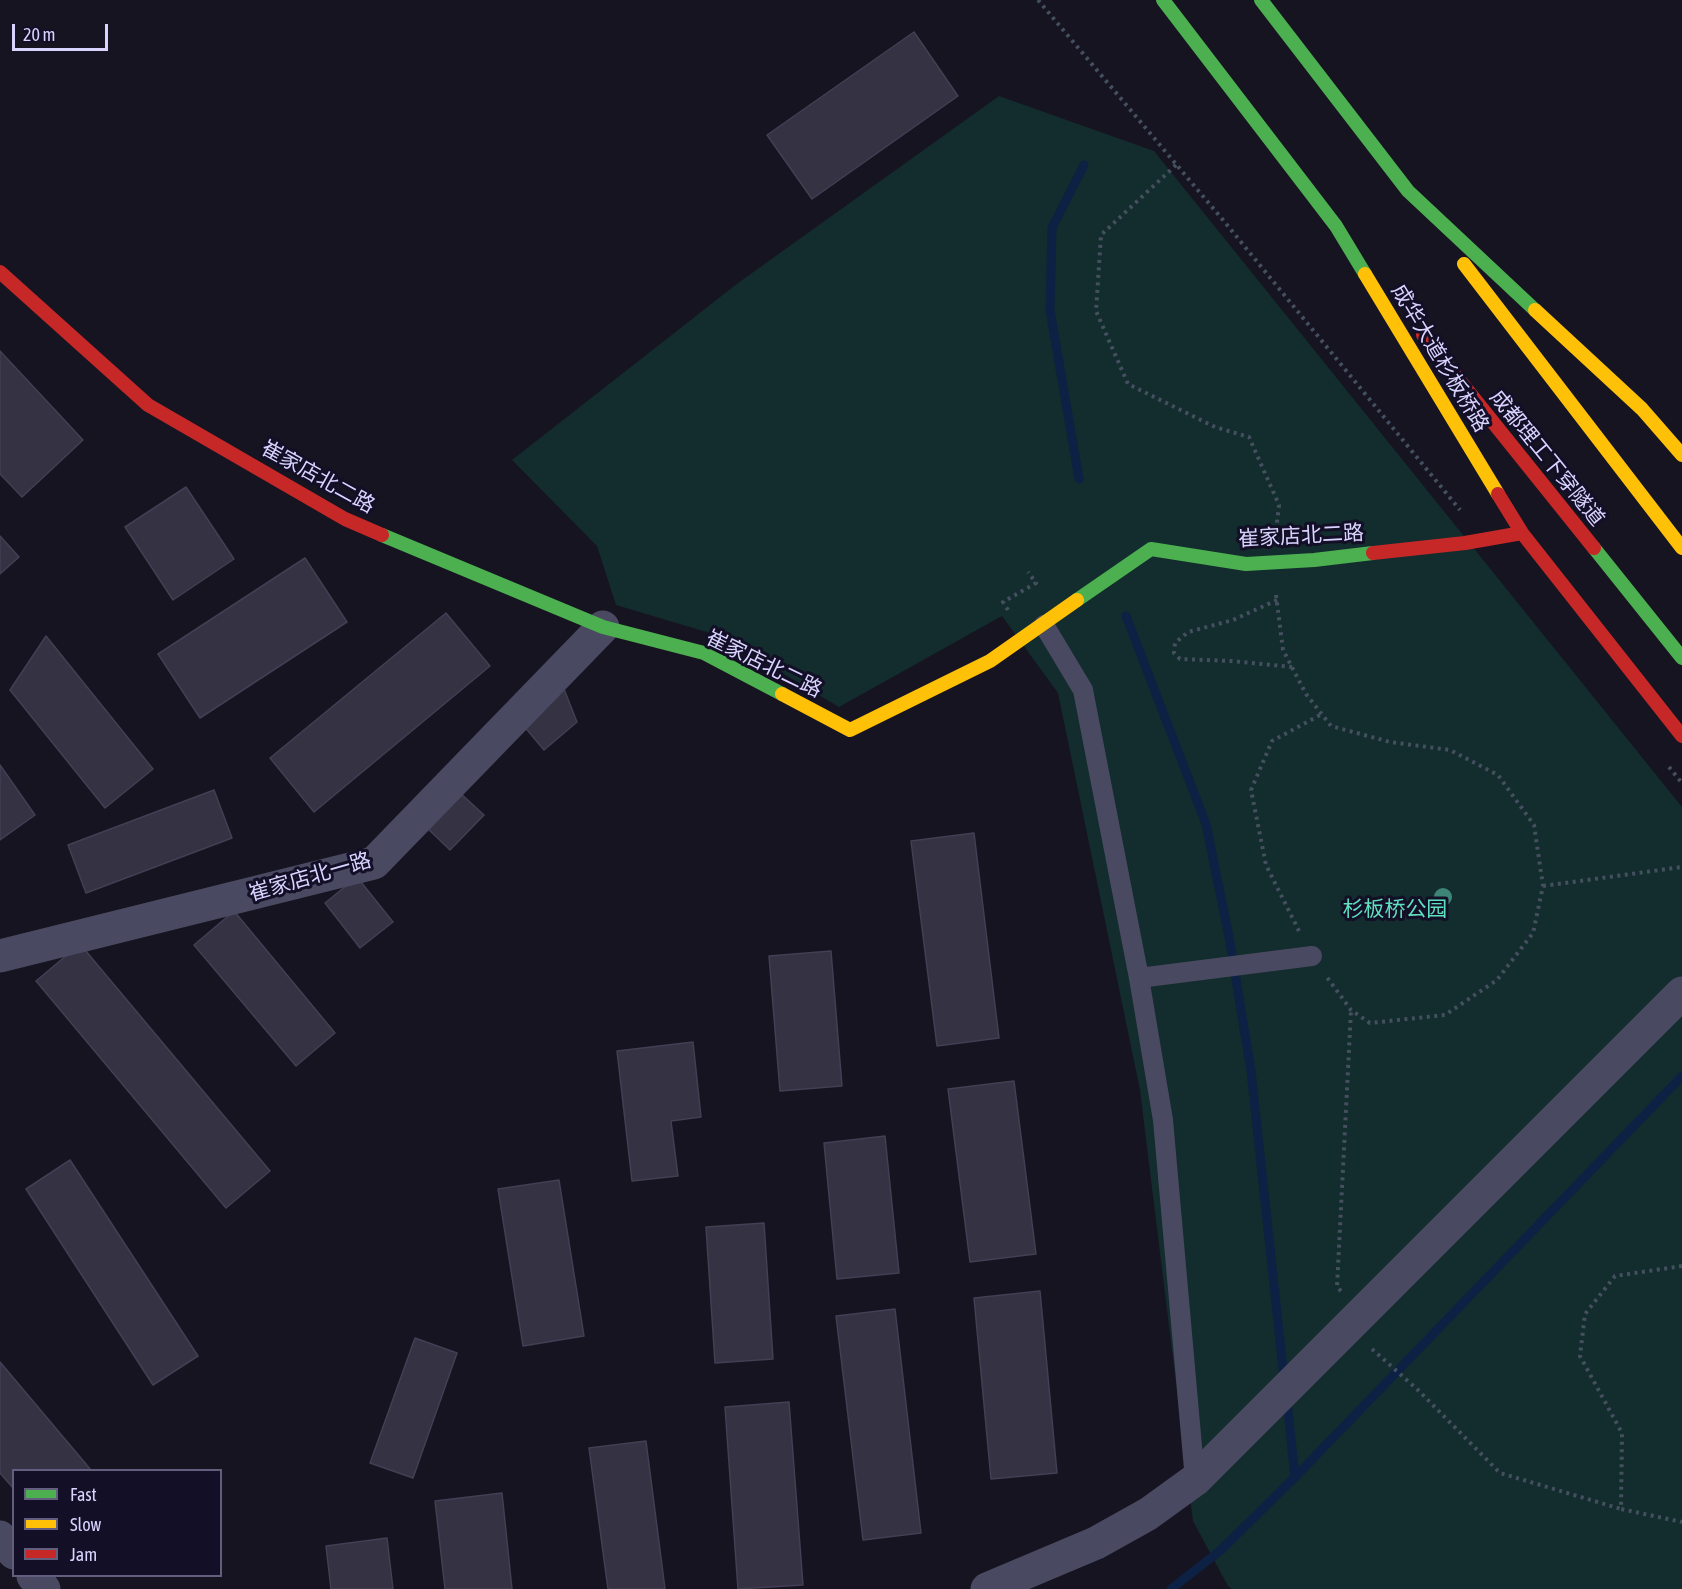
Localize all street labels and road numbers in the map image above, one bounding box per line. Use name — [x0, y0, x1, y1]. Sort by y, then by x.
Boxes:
street label: 成华大道杉板桥路 — [1386, 280, 1494, 436]
street label: 成都理工下穿隧道 — [1484, 385, 1610, 531]
street label: 崔家店北二路 — [257, 435, 379, 519]
street label: 崔家店北二路 — [1237, 520, 1365, 552]
street label: 崔家店北二路 — [702, 625, 826, 703]
street label: 崔家店北一路 — [246, 848, 374, 906]

